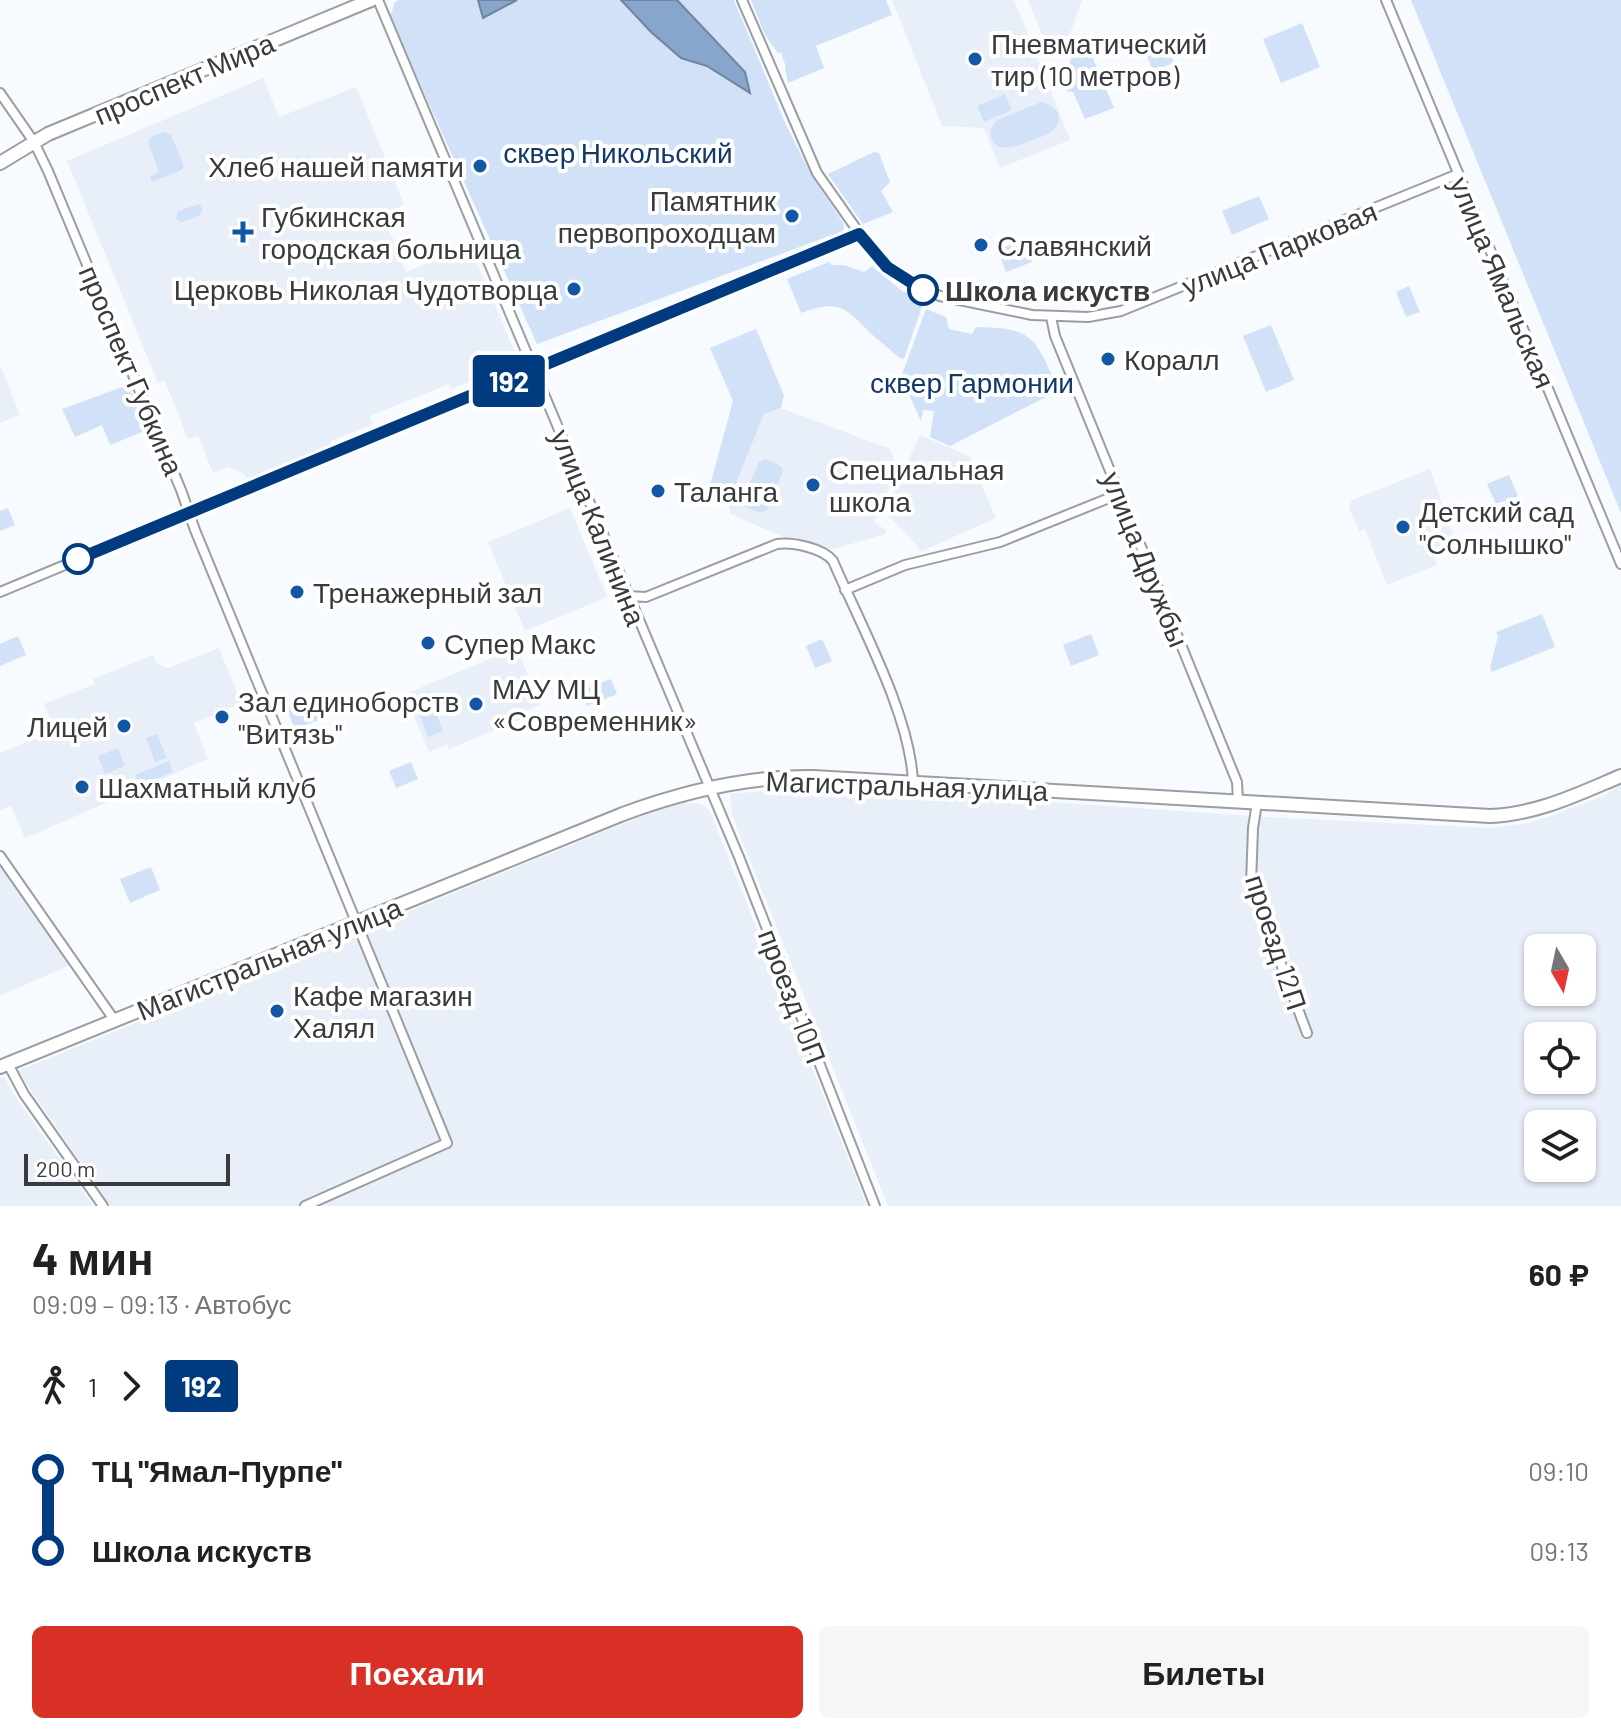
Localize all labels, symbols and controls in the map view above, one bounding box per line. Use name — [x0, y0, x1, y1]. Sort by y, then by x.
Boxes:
street label: проспект Мира — [89, 25, 279, 131]
place label: Пневматический тир (10 метров) — [991, 26, 1207, 92]
marker: Пневматический тир (10 метров) — [966, 50, 984, 68]
park label: сквер Никольский — [503, 135, 733, 169]
place label: Хлеб нашей памяти — [208, 149, 464, 183]
marker: Хлеб нашей памяти — [471, 157, 489, 175]
street label: улица Ямальская — [1443, 171, 1563, 393]
place label: Памятник первопроходцам — [558, 183, 777, 249]
street label: улица Парковая — [1177, 193, 1381, 303]
place label: Губкинская городская больница — [261, 199, 521, 265]
marker: Памятник первопроходцам — [783, 207, 801, 225]
marker: Губкинская городская больница — [232, 221, 254, 243]
place label: Славянский — [997, 228, 1152, 262]
marker: Славянский — [972, 236, 990, 254]
street label: проспект Губкина — [72, 260, 192, 480]
place label: Церковь Николая Чудотворца — [174, 272, 558, 306]
place label: Школа искуств — [945, 273, 1150, 307]
marker: Школа искуств — [908, 275, 938, 305]
marker: Церковь Николая Чудотворца — [565, 280, 583, 298]
place label: Коралл — [1124, 342, 1220, 376]
marker: Коралл — [1099, 350, 1117, 368]
line badge: 192 — [463, 355, 555, 407]
text: 192 — [489, 364, 529, 398]
park label: сквер Гармонии — [870, 365, 1074, 399]
street label: улица Калинина — [544, 424, 654, 630]
place label: Специальная школа — [829, 452, 1004, 518]
street label: улица Дружбы — [1095, 466, 1197, 652]
place label: Таланга — [674, 474, 778, 508]
marker: Специальная школа — [804, 476, 822, 494]
marker: Таланга — [649, 482, 667, 500]
place label: Детский сад "Солнышко" — [1419, 494, 1574, 560]
marker: Детский сад "Солнышко" — [1394, 518, 1412, 536]
unlabelled marker — [63, 544, 93, 574]
place label: Тренажерный зал — [313, 575, 542, 609]
marker: Тренажерный зал — [288, 583, 306, 601]
place label: Супер Макс — [444, 626, 596, 660]
marker: Супер Макс — [419, 634, 437, 652]
place label: МАУ МЦ «Современник» — [492, 671, 698, 737]
place label: Зал единоборств "Витязь" — [238, 684, 459, 750]
marker: МАУ МЦ «Современник» — [467, 695, 485, 713]
marker: Зал единоборств "Витязь" — [213, 708, 231, 726]
place label: Лицей — [27, 709, 108, 743]
marker: Лицей — [115, 717, 133, 735]
street label: Магистральная улица — [765, 763, 1049, 807]
place label: Шахматный клуб — [98, 770, 316, 804]
marker: Шахматный клуб — [73, 778, 91, 796]
street label: проезд 12П — [1239, 870, 1315, 1014]
street label: Магистральная улица — [132, 889, 407, 1027]
street label: проезд 10П — [752, 924, 834, 1068]
north arrow — [1524, 934, 1596, 1006]
map controls — [1524, 934, 1596, 1182]
place label: Кафе магазин Халял — [293, 978, 473, 1044]
marker: Кафе магазин Халял — [268, 1002, 286, 1020]
button: locate — [1524, 1022, 1596, 1094]
button: layers — [1524, 1110, 1596, 1182]
scale bar — [24, 1150, 230, 1186]
text: 200 m — [36, 1155, 95, 1181]
text: 4 мин — [32, 1231, 154, 1284]
text: 60 ₽ — [1529, 1256, 1589, 1292]
text: 09:09 – 09:13 · Автобус — [32, 1288, 291, 1319]
icon: walk — [32, 1364, 76, 1408]
icon: forward — [109, 1364, 153, 1408]
text: 192 — [181, 1369, 222, 1403]
text: 1 — [88, 1371, 97, 1402]
text: ТЦ "Ямал-Пурпе" — [92, 1452, 342, 1488]
text: 09:10 — [1528, 1455, 1589, 1486]
text: Школа искуств — [92, 1532, 312, 1568]
text: 09:13 — [1529, 1535, 1589, 1566]
button: Поехали — [32, 1626, 803, 1718]
button: Билеты — [819, 1626, 1589, 1718]

